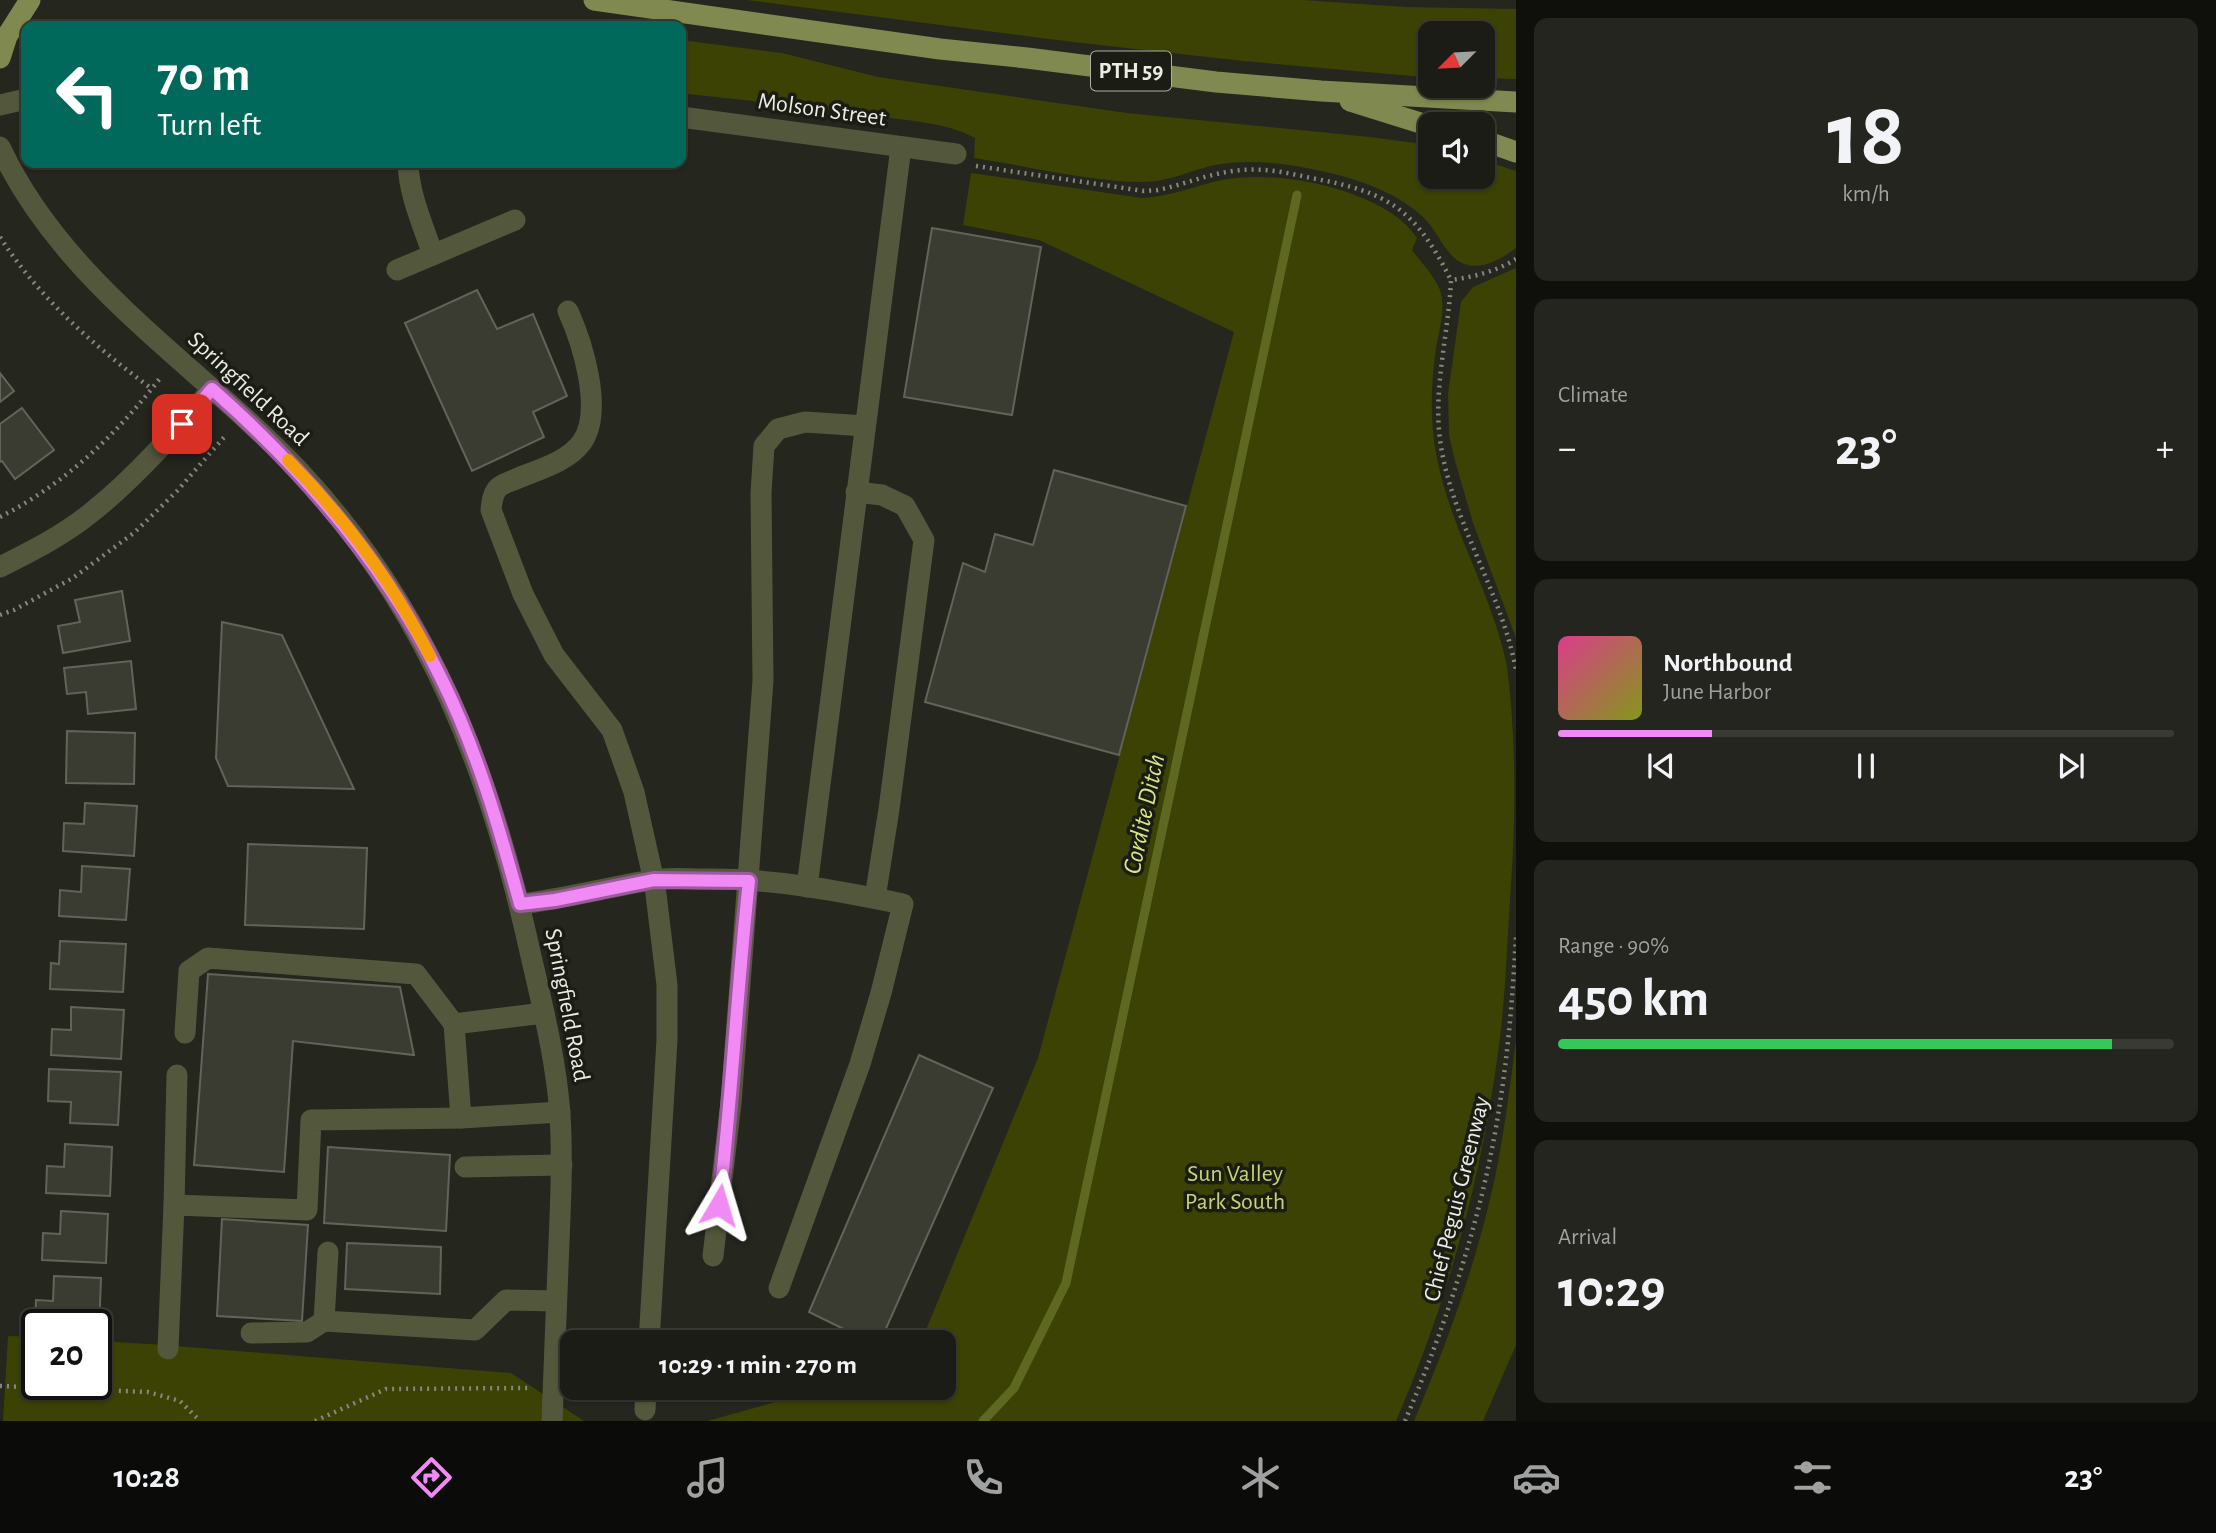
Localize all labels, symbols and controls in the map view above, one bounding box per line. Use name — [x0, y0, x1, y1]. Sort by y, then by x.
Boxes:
north arrow — [1418, 21, 1494, 98]
map controls — [1418, 21, 1495, 189]
icon: left — [42, 49, 133, 140]
text: 70 m — [157, 51, 251, 100]
road number: PTH 59 — [1091, 52, 1171, 90]
street label: Molson Street — [756, 89, 888, 131]
text: 18 — [1827, 90, 1905, 181]
text: Turn left — [157, 109, 261, 141]
button: sound — [1418, 112, 1495, 189]
text: km/h — [1842, 183, 1890, 206]
street label: Springfield Road — [183, 327, 313, 451]
text: Climate — [1558, 384, 1628, 407]
pin — [152, 394, 212, 454]
icon: arrive — [163, 405, 201, 443]
text: 23° — [1835, 422, 1897, 474]
text: − — [1558, 430, 1576, 468]
text: + — [2156, 430, 2174, 468]
text: Northbound — [1663, 650, 1792, 676]
text: June Harbor — [1663, 681, 1771, 704]
icon: previous — [1642, 747, 1680, 785]
icon: pause — [1847, 747, 1885, 785]
icon: next — [2052, 747, 2090, 785]
water label: Cordite Ditch — [1119, 752, 1169, 876]
street label: Springfield Road — [540, 926, 594, 1084]
text: Range · 90% — [1558, 935, 1669, 958]
text: 450 km — [1558, 973, 1709, 1025]
street label: Chief Peguis Greenway — [1420, 1094, 1494, 1304]
park label: Sun Valley Park South — [1185, 1162, 1285, 1214]
position arrow — [682, 1168, 756, 1242]
text: Arrival — [1558, 1226, 1617, 1249]
text: 10:29 — [1558, 1264, 1665, 1316]
speed limit sign: 20 — [21, 1309, 112, 1400]
text: 10:29 · 1 min · 270 m — [659, 1352, 857, 1378]
icon: directions — [407, 1453, 456, 1502]
icon: music — [683, 1453, 732, 1502]
icon: phone — [959, 1453, 1008, 1502]
icon: climate — [1236, 1453, 1285, 1502]
icon: car — [1512, 1453, 1561, 1502]
icon: filters — [1788, 1453, 1837, 1502]
text: 10:28 — [114, 1461, 180, 1493]
text: 23° — [2064, 1461, 2102, 1493]

